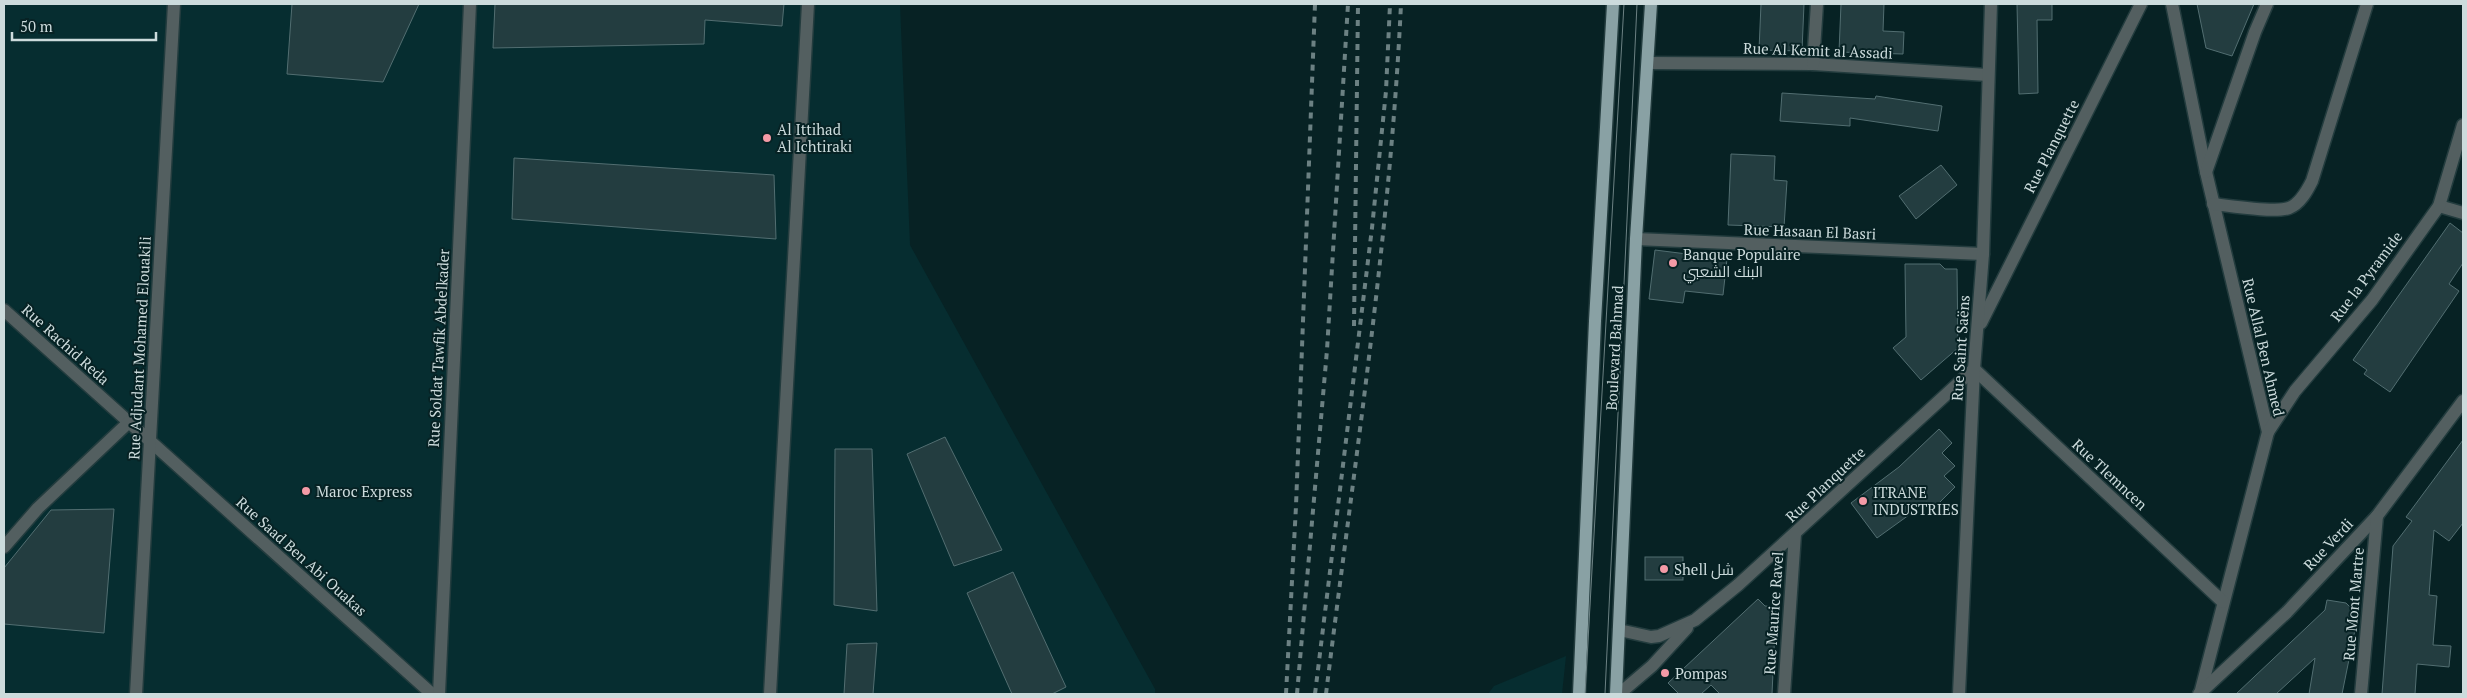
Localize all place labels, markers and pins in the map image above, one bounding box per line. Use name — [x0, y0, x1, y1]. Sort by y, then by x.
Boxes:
place label: Al Ittihad Al Ichtiraki — [777, 119, 852, 156]
marker: Al Ittihad Al Ichtiraki — [761, 132, 773, 144]
place label: Banque Populaire البنك الشعبي — [1683, 244, 1801, 284]
marker: Banque Populaire البنك الشعبي — [1667, 257, 1679, 269]
place label: Maroc Express — [316, 481, 413, 501]
place label: ITRANE INDUSTRIES — [1873, 482, 1959, 519]
marker: Maroc Express — [300, 485, 312, 497]
marker: ITRANE INDUSTRIES — [1857, 495, 1869, 507]
place label: Shell شل — [1674, 559, 1734, 580]
marker: Shell شل — [1658, 563, 1670, 575]
place label: Pompas — [1675, 663, 1727, 683]
marker: Pompas — [1659, 667, 1671, 679]

